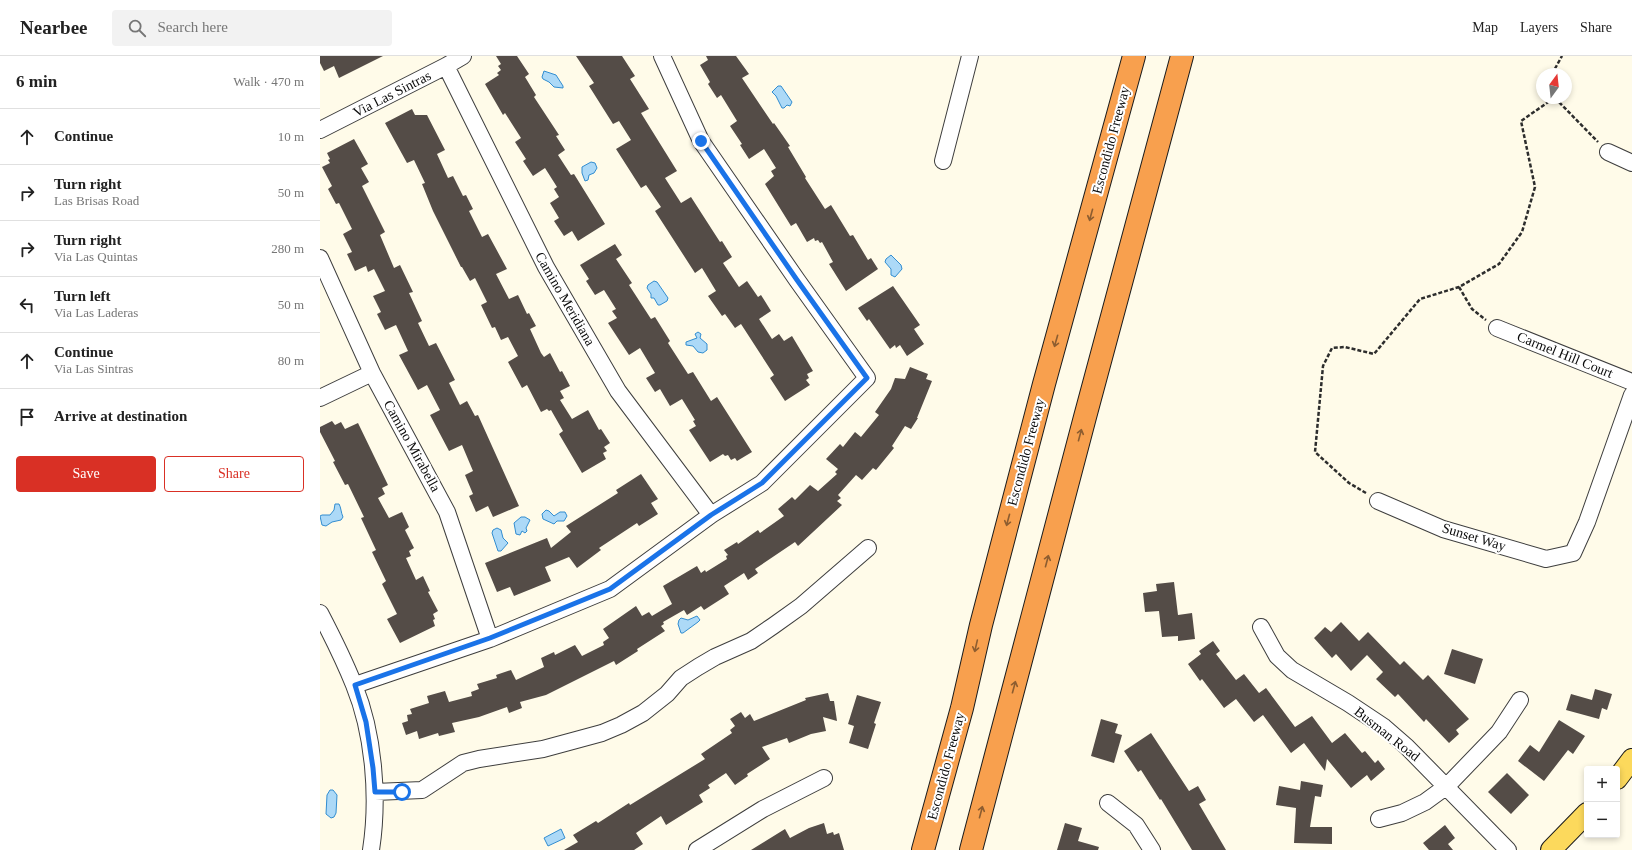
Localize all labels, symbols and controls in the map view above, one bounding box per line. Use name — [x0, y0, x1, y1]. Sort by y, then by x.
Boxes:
search box — [112, 10, 392, 46]
text: Nearbee — [20, 17, 88, 38]
icon: search — [126, 17, 148, 39]
text: Search here — [158, 19, 228, 35]
text: Map — [1472, 20, 1498, 35]
text: Layers — [1520, 20, 1558, 35]
text: Share — [1580, 20, 1612, 35]
street label: Via Las Sintras — [351, 68, 433, 120]
north arrow — [1536, 68, 1572, 104]
text: 6 min — [16, 72, 57, 91]
text: Walk · 470 m — [233, 74, 304, 89]
street label: Escondido Freeway — [1089, 85, 1133, 195]
icon: ahead — [16, 126, 38, 148]
text: Continue — [54, 128, 113, 144]
text: 10 m — [278, 129, 304, 144]
route end — [692, 132, 710, 150]
text: Turn right — [54, 176, 121, 192]
icon: right — [16, 182, 38, 204]
text: 50 m — [278, 185, 304, 200]
text: Las Brisas Road — [54, 193, 139, 208]
one-way arrow — [1087, 208, 1094, 221]
text: Turn right — [54, 232, 121, 248]
icon: right — [16, 238, 38, 260]
text: 280 m — [271, 241, 304, 256]
text: Via Las Quintas — [54, 249, 138, 264]
street label: Camino Meridiana — [532, 250, 598, 349]
text: Turn left — [54, 288, 111, 304]
icon: left — [16, 294, 38, 316]
text: 50 m — [278, 297, 304, 312]
text: Via Las Laderas — [54, 305, 138, 320]
street label: Carmel Hill Court — [1515, 329, 1615, 381]
one-way arrow — [1052, 334, 1059, 347]
text: Continue — [54, 344, 113, 360]
icon: ahead — [16, 350, 38, 372]
text: 80 m — [278, 353, 304, 368]
text: Via Las Sintras — [54, 361, 133, 376]
street label: Escondido Freeway — [1004, 397, 1048, 507]
street label: Camino Mirabella — [381, 398, 444, 495]
icon: arrive — [16, 406, 38, 428]
text: Arrive at destination — [54, 408, 187, 424]
one-way arrow — [1077, 429, 1084, 442]
button: Save — [16, 456, 156, 492]
button: Share — [164, 456, 304, 492]
one-way arrow — [1004, 513, 1011, 526]
street label: Sunset Way — [1440, 520, 1508, 554]
one-way arrow — [1044, 555, 1051, 568]
one-way arrow — [971, 639, 979, 652]
one-way arrow — [1011, 680, 1018, 693]
street label: Busman Road — [1351, 704, 1423, 764]
street label: Escondido Freeway — [924, 711, 968, 821]
map controls — [1584, 766, 1620, 838]
button: + — [1584, 766, 1620, 802]
route start — [393, 783, 411, 801]
button: − — [1584, 802, 1620, 838]
one-way arrow — [978, 806, 985, 819]

